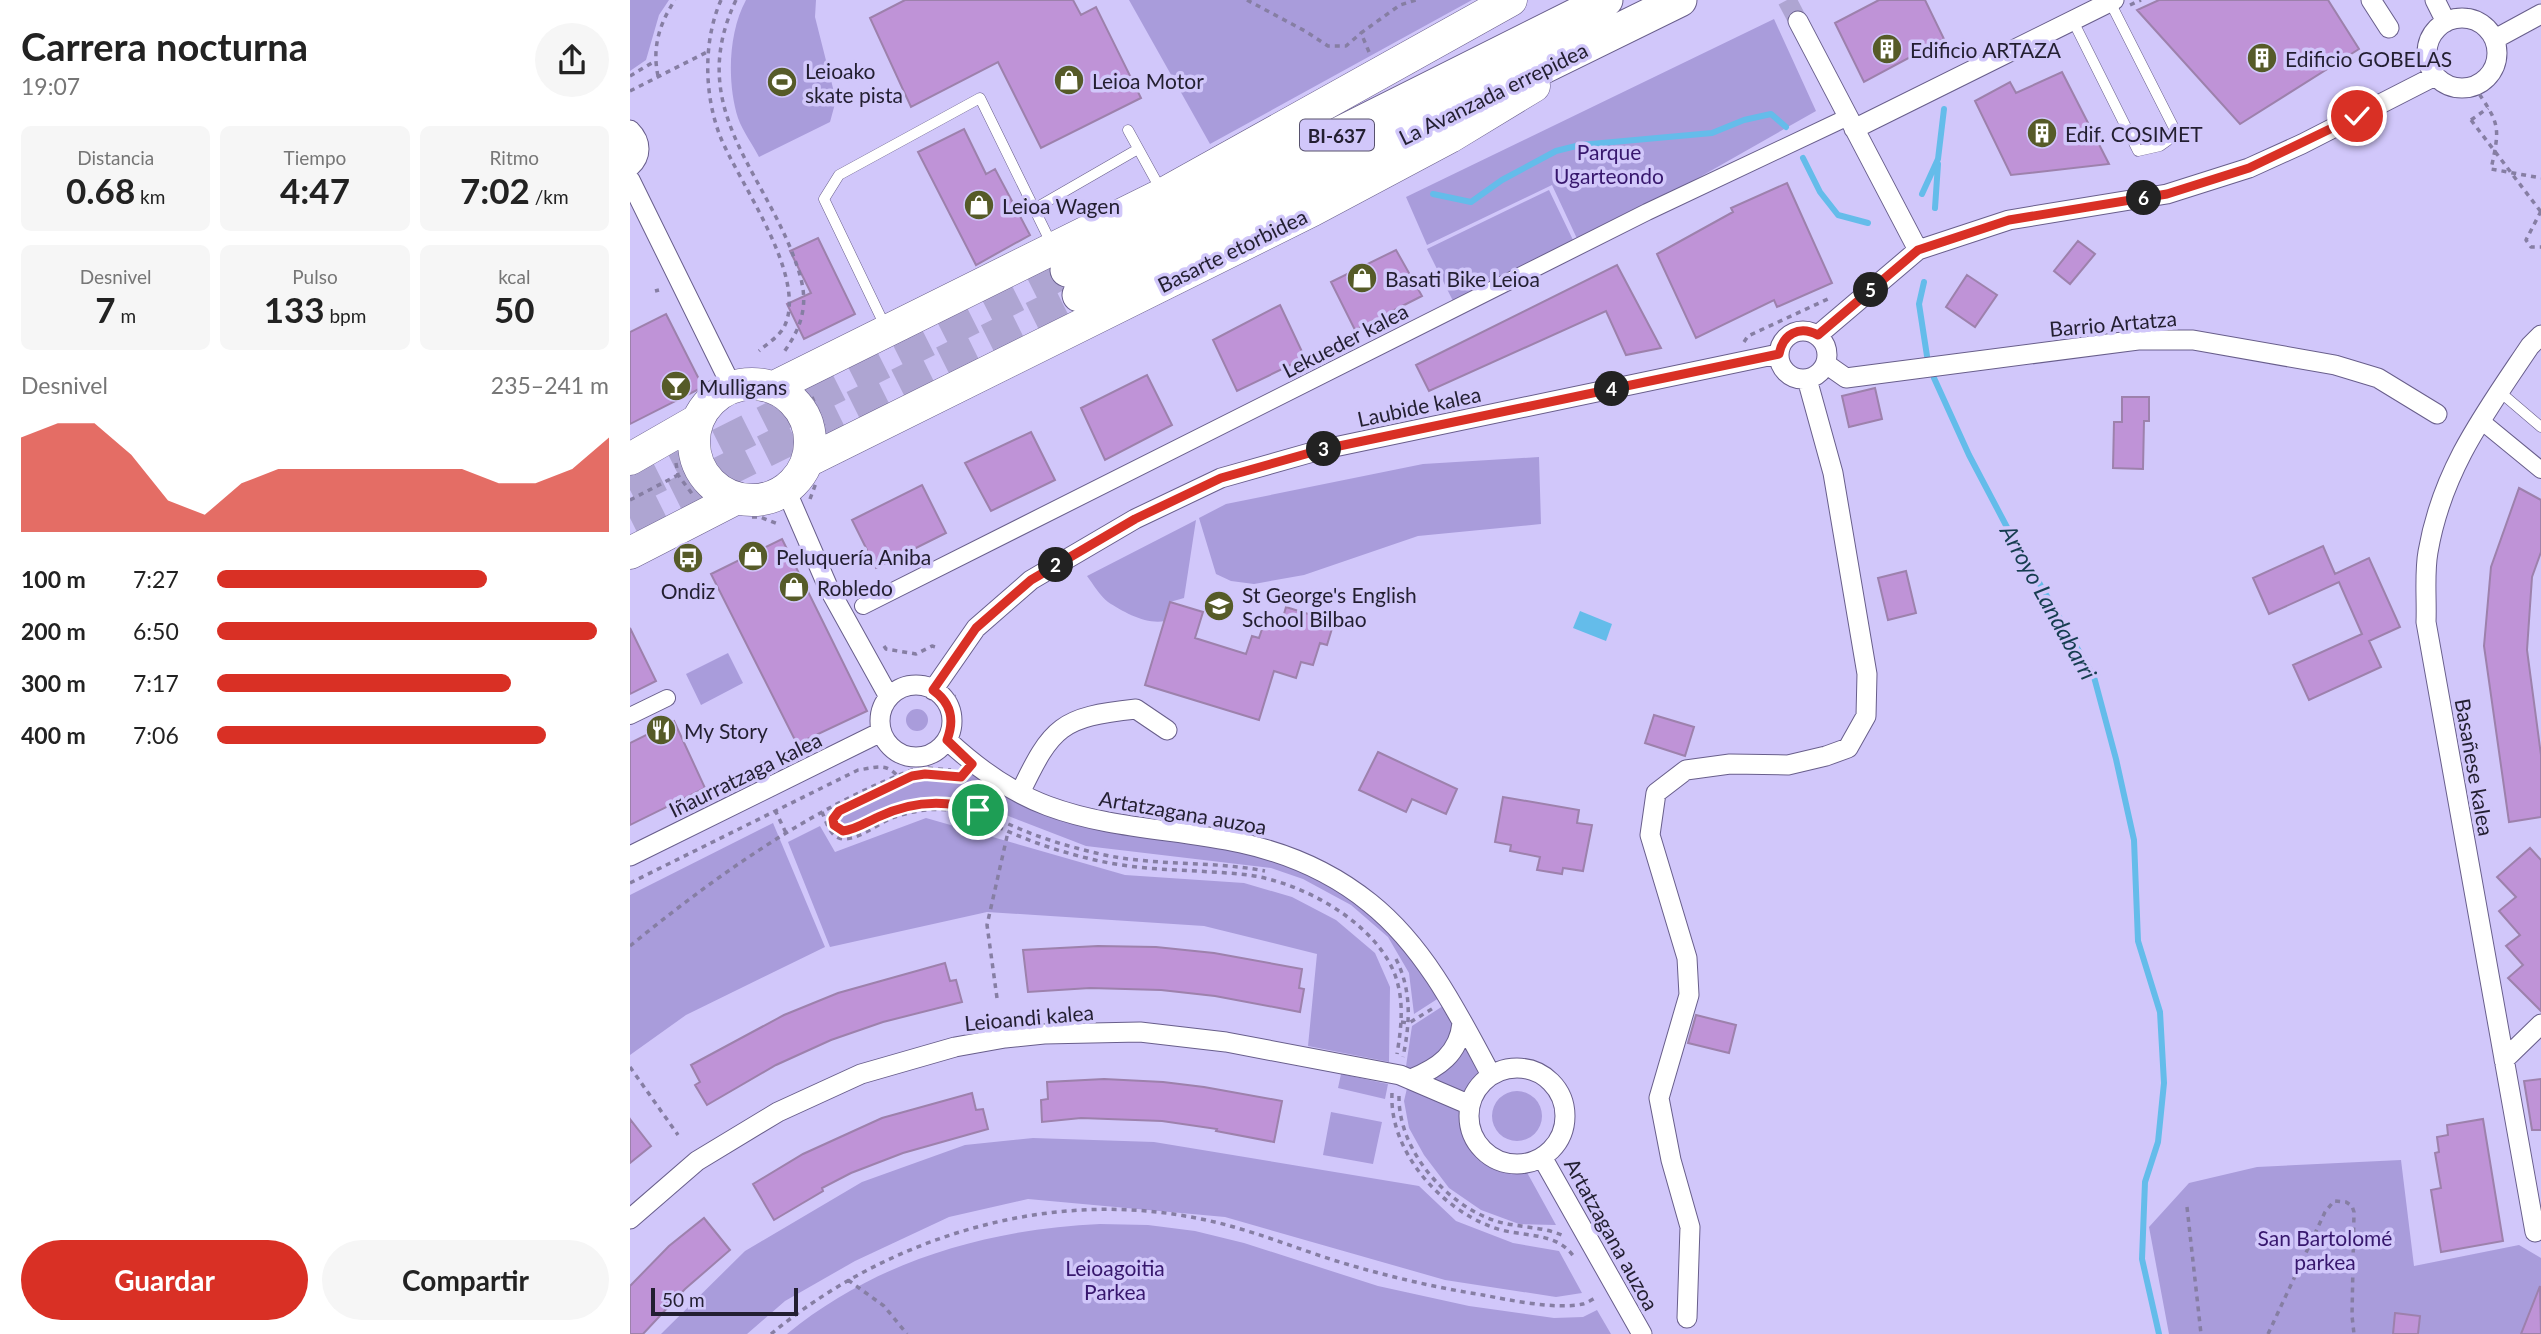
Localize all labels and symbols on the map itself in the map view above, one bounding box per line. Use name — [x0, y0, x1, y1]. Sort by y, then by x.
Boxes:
building icon: Edificio ARTAZA — [1870, 32, 1904, 66]
street label: La Avanzada errepidea — [1395, 36, 1591, 150]
place label: Edificio ARTAZA — [1910, 37, 2062, 62]
building icon: Edificio GOBELAS — [2245, 41, 2279, 75]
place label: Edificio GOBELAS — [2285, 46, 2452, 71]
place label: Leioako skate pista — [805, 58, 903, 107]
shop icon: Leioa Motor — [1052, 63, 1086, 97]
sports icon: Leioako skate pista — [765, 65, 799, 99]
place label: Leioa Motor — [1092, 68, 1204, 93]
pin — [2327, 86, 2387, 146]
building icon: Edif. COSIMET — [2025, 116, 2059, 150]
road number: BI-637 — [1300, 119, 1374, 150]
place label: Edif. COSIMET — [2065, 121, 2203, 146]
park label: Parque Ugarteondo — [1554, 139, 1664, 188]
pin: 6 — [2126, 180, 2162, 216]
shop icon: Leioa Wagen — [962, 188, 996, 222]
place label: Leioa Wagen — [1002, 193, 1120, 218]
street label: Basarte etorbidea — [1153, 203, 1311, 297]
shop icon: Basati Bike Leioa — [1345, 261, 1379, 295]
place label: Basati Bike Leioa — [1385, 266, 1540, 291]
pin: 5 — [1854, 272, 1888, 308]
street label: Lekueder kalea — [1278, 298, 1412, 382]
street label: Barrio Artatza — [2048, 305, 2178, 341]
bar icon: Mulligans — [659, 369, 693, 403]
pin: 4 — [1594, 372, 1630, 406]
place label: Mulligans — [699, 374, 787, 399]
street label: Laubide kalea — [1355, 381, 1483, 431]
pin: 3 — [1306, 432, 1342, 466]
water label: Arroyo Landabarri — [1994, 519, 2103, 684]
shop icon: Peluquería Aniba — [736, 539, 770, 573]
bus stop icon: Ondiz — [671, 541, 705, 575]
place label: Peluquería Aniba — [776, 544, 931, 569]
pin: 2 — [1038, 548, 1074, 582]
shop icon: Robledo — [777, 570, 811, 604]
place label: Robledo — [817, 575, 893, 600]
place label: Ondiz — [661, 578, 715, 603]
place label: St George's English School Bilbao — [1242, 582, 1417, 631]
school or university icon: St George's English School Bilbao — [1202, 589, 1236, 623]
street label: Basañese kalea — [2451, 696, 2499, 838]
restaurant icon: My Story — [644, 713, 678, 747]
place label: My Story — [684, 718, 768, 743]
street label: Iñaurratzaga kalea — [665, 726, 825, 822]
pin — [948, 780, 1008, 840]
street label: Artatzagana auzoa — [1097, 785, 1269, 839]
street label: Leioandi kalea — [963, 999, 1095, 1035]
street label: Artatzagana auzoa — [1560, 1154, 1664, 1314]
park label: San Bartolomé parkea — [2258, 1225, 2392, 1274]
park label: Leioagoitia Parkea — [1065, 1255, 1165, 1304]
scale bar — [651, 1285, 798, 1317]

